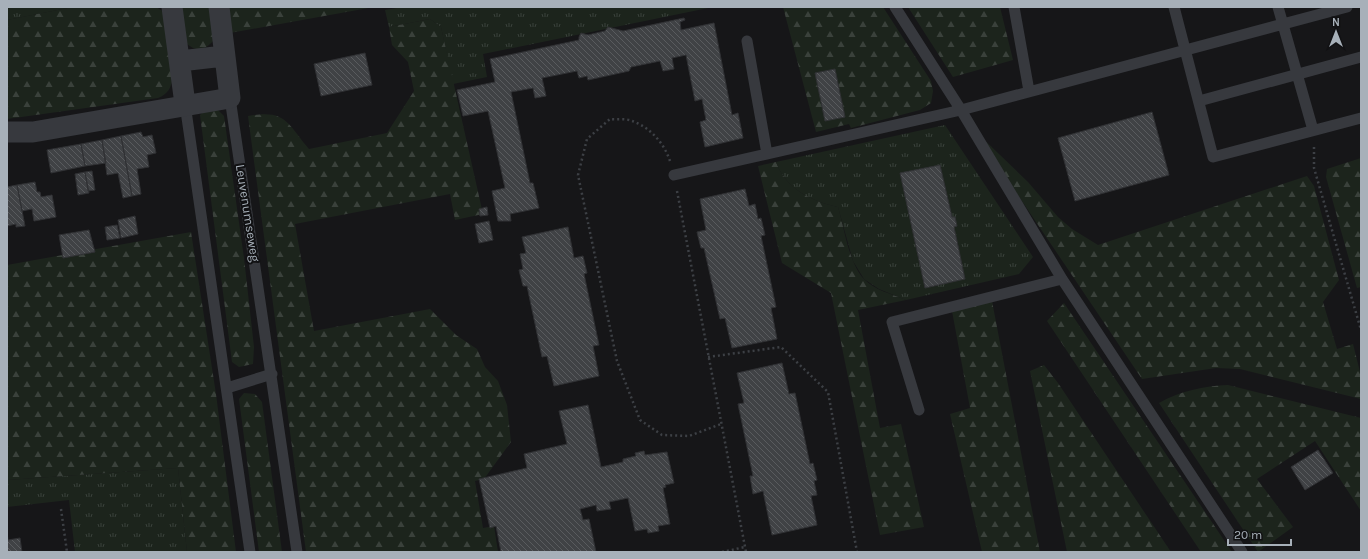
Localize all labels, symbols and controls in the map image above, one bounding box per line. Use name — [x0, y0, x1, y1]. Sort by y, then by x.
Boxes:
north arrow — [1316, 12, 1356, 52]
text: N — [1332, 16, 1340, 29]
street label: Leuvenumseweg — [233, 163, 263, 264]
scale bar — [1228, 521, 1291, 547]
text: 20 m — [1234, 528, 1262, 542]

